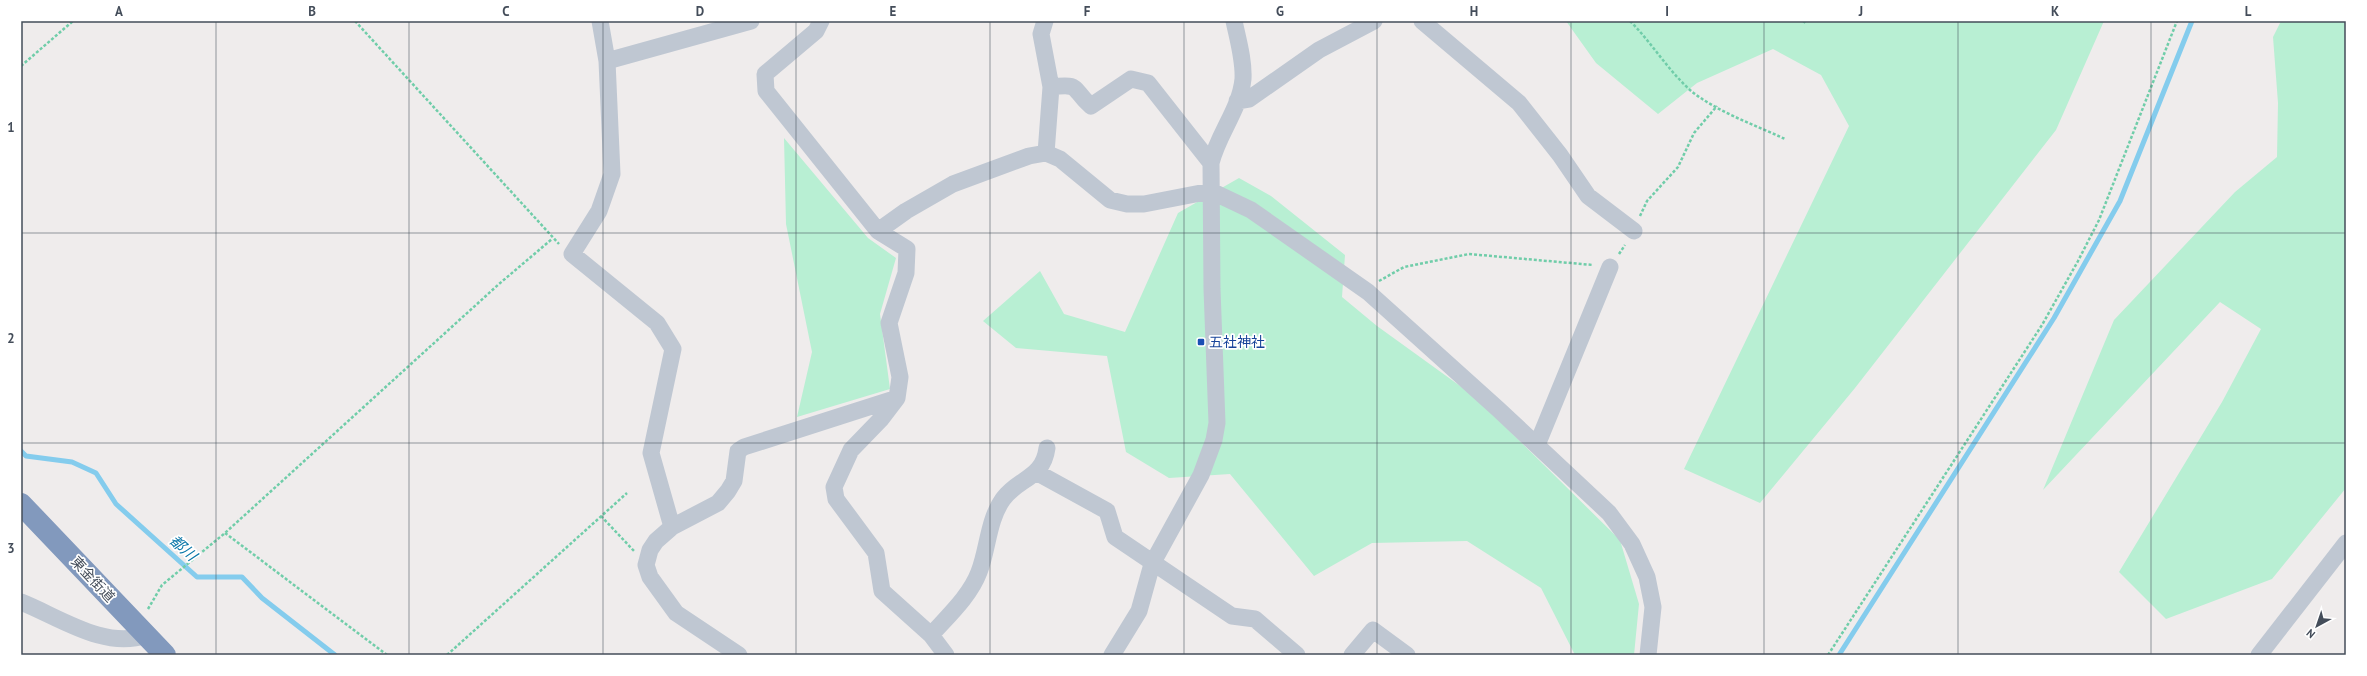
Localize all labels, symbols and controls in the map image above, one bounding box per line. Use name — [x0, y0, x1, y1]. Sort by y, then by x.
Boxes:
text: A — [115, 3, 123, 20]
text: B — [308, 3, 316, 20]
text: C — [502, 3, 510, 20]
text: D — [696, 3, 704, 20]
text: E — [890, 3, 897, 20]
text: F — [1084, 3, 1091, 20]
text: G — [1276, 3, 1284, 20]
text: H — [1470, 3, 1478, 20]
text: I — [1665, 3, 1669, 20]
text: J — [1858, 3, 1863, 20]
text: K — [2051, 3, 2059, 20]
text: L — [2245, 3, 2252, 20]
text: 1 — [7, 119, 15, 136]
text: 2 — [7, 330, 15, 347]
place label: 五社神社 — [1209, 333, 1265, 351]
marker: 五社神社 — [1196, 337, 1206, 347]
water label: 都川 — [166, 531, 202, 566]
text: 3 — [7, 540, 15, 557]
street label: 東金街道 — [67, 552, 119, 606]
north arrow — [2297, 606, 2337, 646]
text: N — [2303, 626, 2318, 641]

